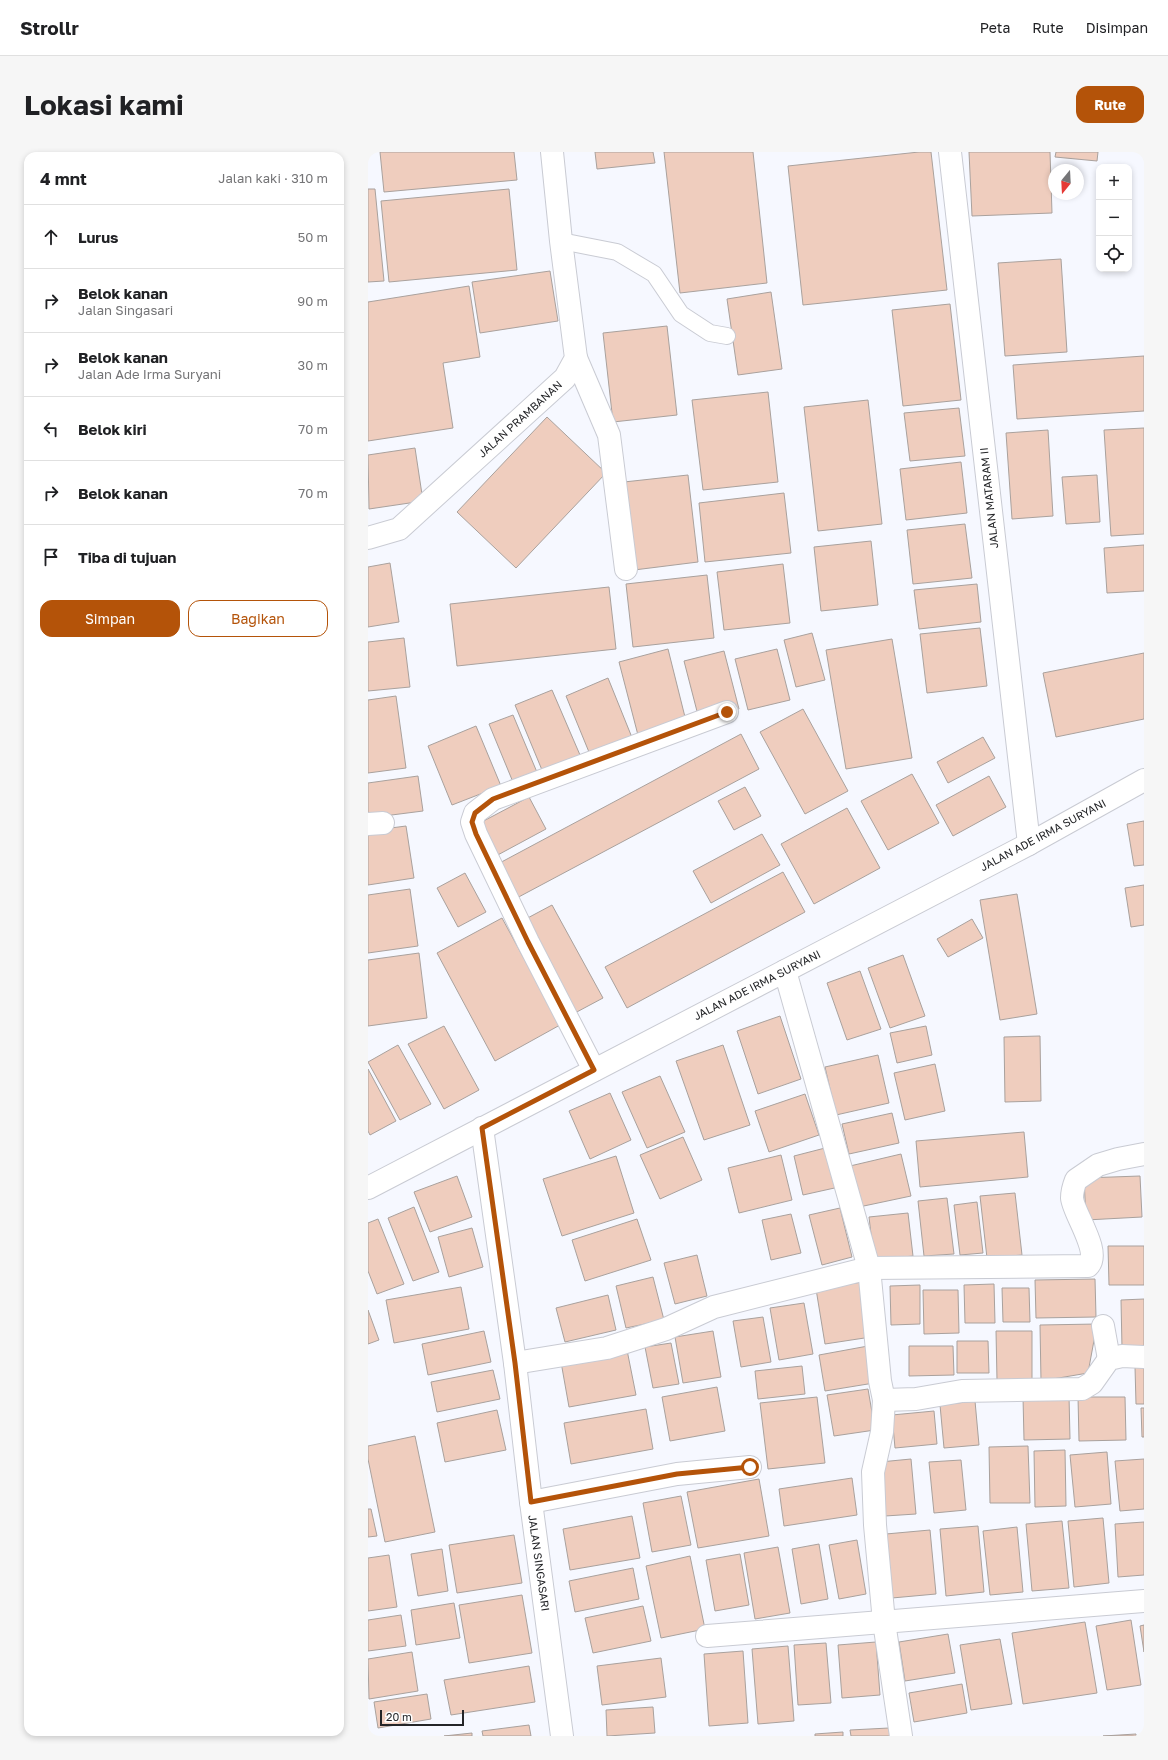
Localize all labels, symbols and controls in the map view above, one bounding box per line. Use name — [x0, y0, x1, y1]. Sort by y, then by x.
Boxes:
text: Strollr — [20, 16, 79, 39]
text: Peta — [980, 19, 1010, 36]
text: Rute — [1032, 19, 1064, 36]
text: Disimpan — [1086, 19, 1148, 36]
button: Rute — [1076, 86, 1144, 123]
text: Lokasi kami — [24, 88, 184, 121]
north arrow — [1048, 164, 1084, 200]
map controls — [1096, 164, 1132, 272]
button: + — [1096, 164, 1132, 200]
text: 4 mnt — [40, 168, 87, 189]
text: Jalan kaki · 310 m — [218, 170, 328, 186]
button: − — [1096, 200, 1132, 236]
icon: ahead — [40, 226, 62, 248]
text: Lurus — [78, 228, 119, 246]
text: 50 m — [298, 229, 328, 245]
button: locate — [1096, 236, 1132, 272]
text: Belok kanan — [78, 284, 168, 302]
icon: right — [40, 290, 62, 312]
text: 90 m — [297, 293, 328, 309]
text: Jalan Singasari — [78, 302, 173, 318]
text: Belok kanan — [78, 348, 168, 366]
icon: right — [40, 354, 62, 376]
text: 30 m — [298, 357, 328, 373]
text: Jalan Ade Irma Suryani — [78, 366, 221, 382]
street label: JALAN PRAMBANAN — [475, 378, 564, 460]
icon: left — [40, 418, 62, 440]
text: Belok kiri — [78, 420, 147, 438]
text: 70 m — [298, 421, 328, 437]
street label: JALAN MATARAM II — [977, 447, 1000, 549]
icon: right — [40, 482, 62, 504]
text: Belok kanan — [78, 484, 168, 502]
text: 70 m — [298, 485, 328, 501]
icon: arrive — [40, 546, 62, 568]
text: Tiba di tujuan — [78, 548, 176, 566]
button: Simpan — [40, 600, 180, 637]
button: Bagikan — [188, 600, 328, 637]
route end — [718, 703, 736, 721]
street label: JALAN ADE IRMA SURYANI — [978, 796, 1108, 873]
street label: JALAN ADE IRMA SURYANI — [691, 947, 822, 1022]
route start — [741, 1458, 759, 1476]
street label: JALAN SINGASARI — [526, 1514, 553, 1612]
scale bar — [380, 1708, 464, 1727]
text: 20 m — [386, 1710, 412, 1723]

